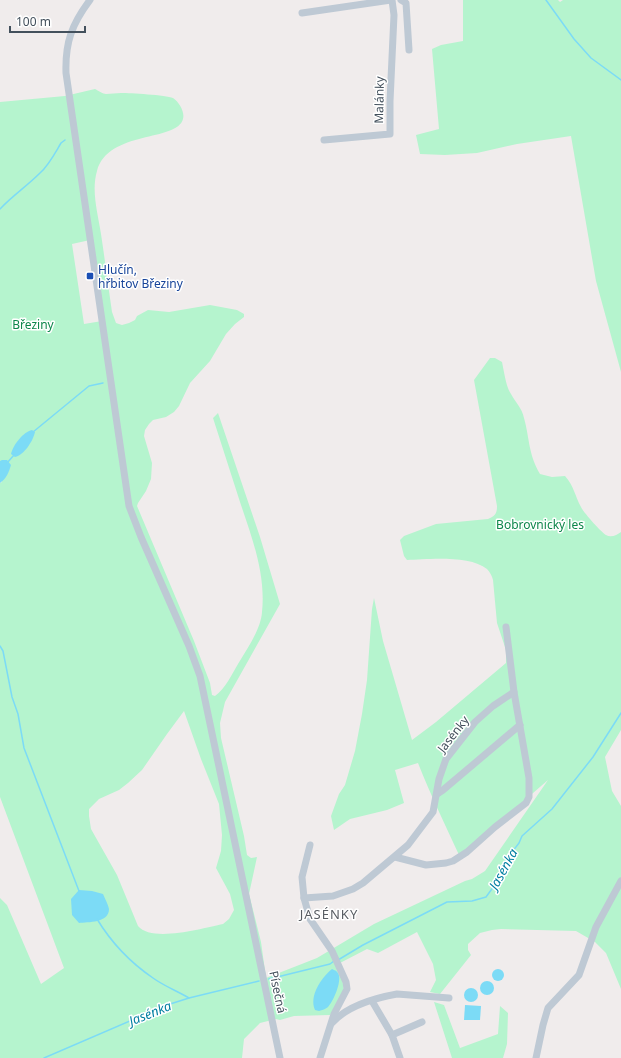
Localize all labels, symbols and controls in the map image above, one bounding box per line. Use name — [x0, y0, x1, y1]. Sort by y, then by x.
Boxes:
scale bar — [10, 8, 85, 34]
text: 100 m — [16, 13, 51, 30]
street label: Malánky — [370, 75, 388, 124]
place label: Hlučín, hřbitov Březiny — [98, 261, 184, 292]
marker: Hlučín, hřbitov Březiny — [85, 271, 95, 281]
park label: Březiny — [12, 316, 55, 333]
park label: Bobrovnický les — [496, 516, 584, 533]
street label: Jasénky — [433, 711, 473, 757]
water label: Jasénka — [483, 845, 522, 895]
district label: JASÉNKY — [298, 905, 358, 923]
street label: Písečná — [265, 969, 291, 1015]
water label: Jasénka — [123, 996, 175, 1031]

